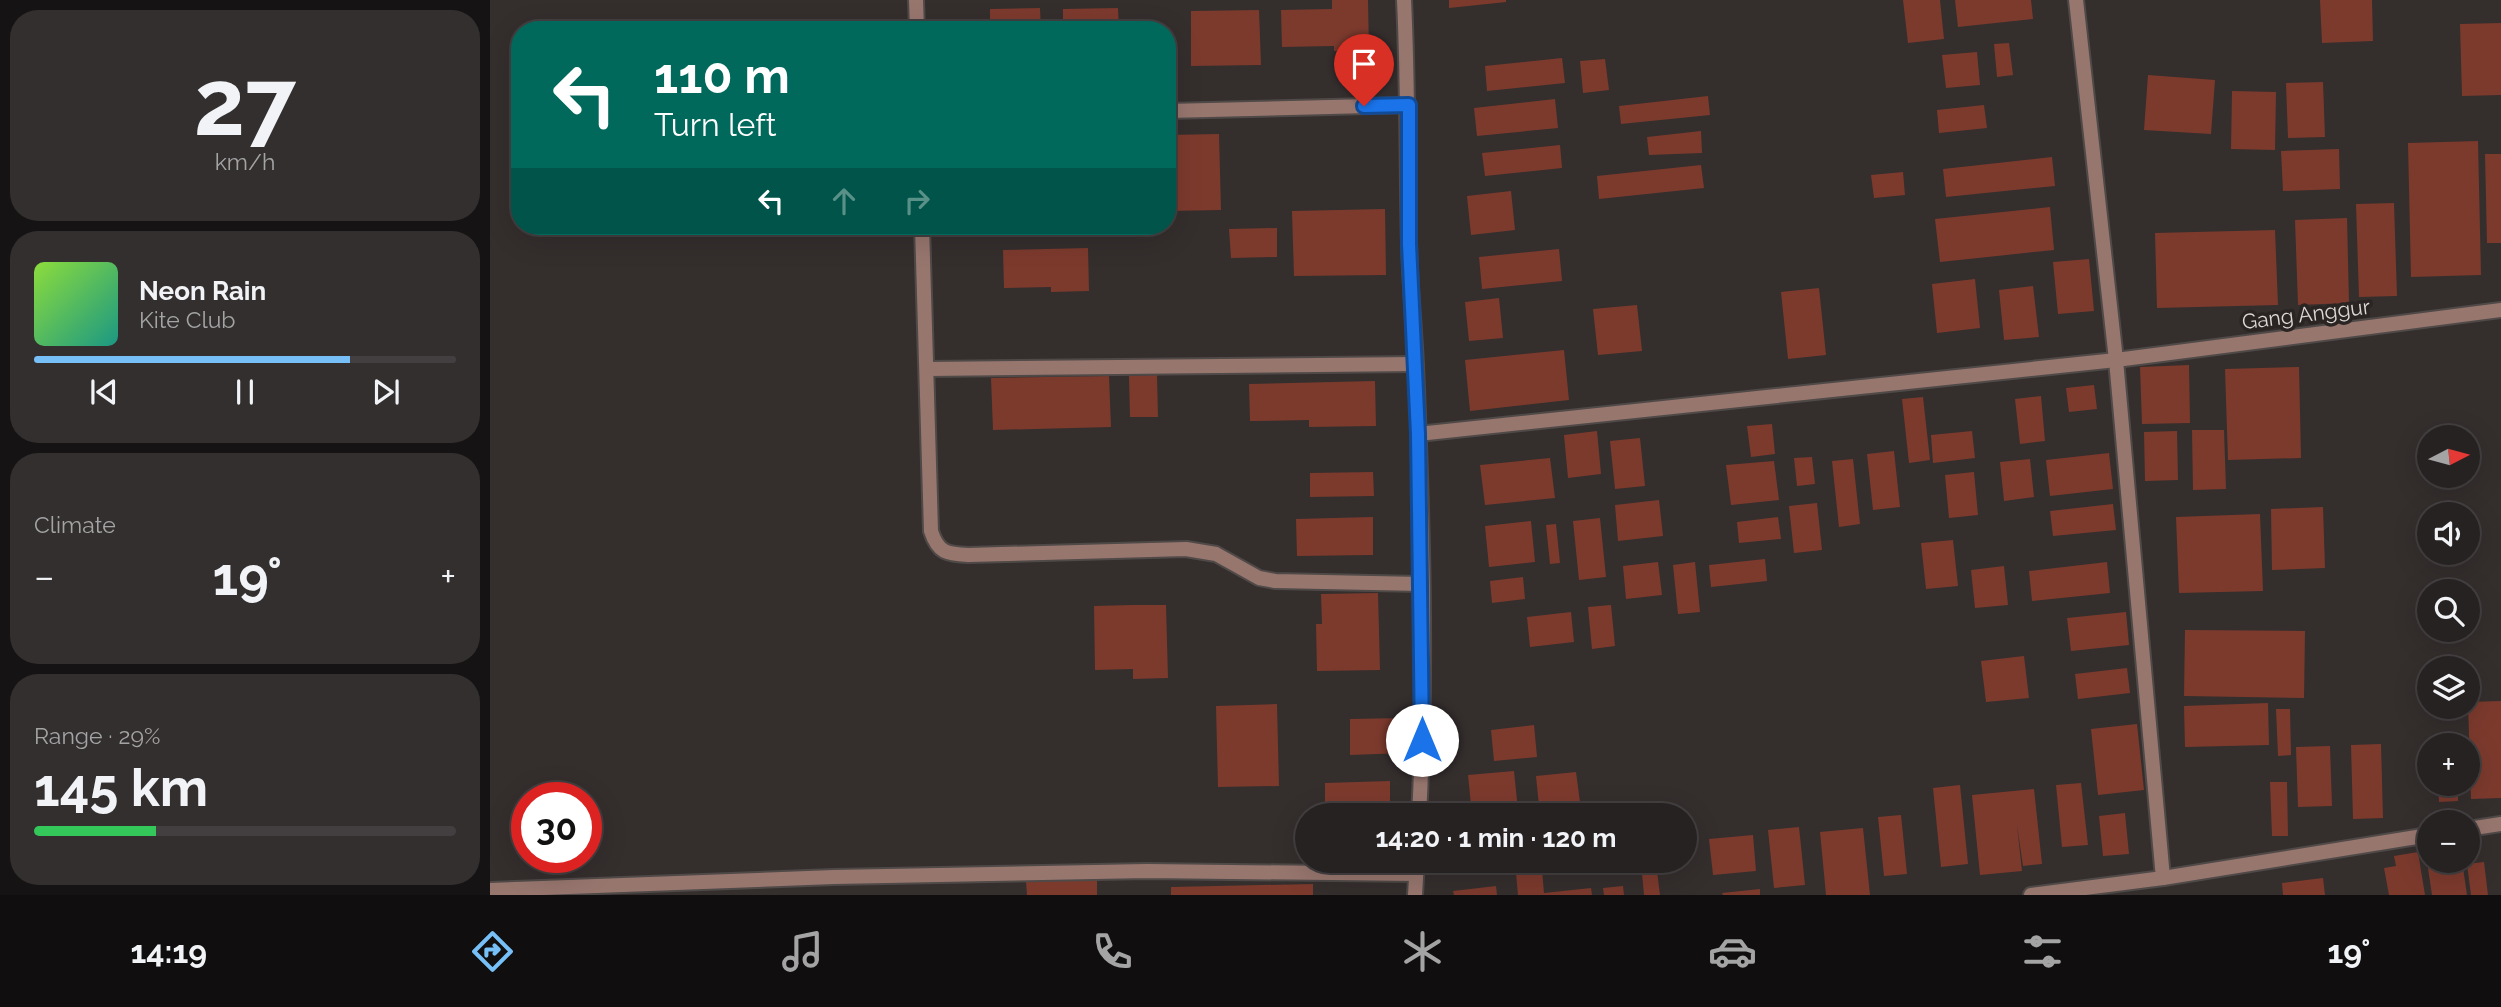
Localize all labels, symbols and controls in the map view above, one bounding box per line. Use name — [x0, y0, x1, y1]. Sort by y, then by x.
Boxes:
pin — [1334, 34, 1394, 106]
icon: arrive — [1345, 45, 1383, 83]
text: 110 m — [654, 47, 790, 104]
text: 27 — [194, 49, 296, 156]
icon: left — [539, 49, 630, 140]
text: Turn left — [654, 106, 776, 143]
text: km/h — [215, 148, 275, 175]
icon: left — [752, 182, 790, 220]
icon: ahead — [825, 182, 863, 220]
icon: right — [898, 182, 936, 220]
text: Neon Rain — [139, 276, 266, 306]
street label: Gang Anggur — [2241, 294, 2372, 334]
text: Kite Club — [139, 306, 236, 333]
icon: previous — [85, 373, 123, 411]
icon: pause — [226, 373, 264, 411]
icon: next — [367, 373, 405, 411]
north arrow — [2417, 425, 2480, 488]
map controls — [2417, 425, 2480, 873]
button: sound — [2417, 502, 2480, 565]
text: Climate — [34, 511, 116, 538]
text: 19° — [213, 546, 282, 607]
text: − — [34, 554, 54, 599]
text: + — [440, 554, 456, 599]
button: search — [2417, 579, 2480, 642]
button: layers — [2417, 656, 2480, 719]
position arrow — [1385, 703, 1459, 777]
text: Range · 29% — [34, 722, 160, 749]
button: + — [2417, 733, 2480, 796]
text: 145 km — [34, 757, 208, 818]
speed limit sign: 30 — [511, 782, 602, 873]
button: − — [2417, 810, 2480, 873]
text: 14:20 · 1 min · 120 m — [1376, 823, 1616, 853]
icon: directions — [468, 927, 517, 976]
icon: music — [778, 927, 827, 976]
icon: phone — [1088, 927, 1137, 976]
icon: climate — [1398, 927, 1447, 976]
icon: car — [1708, 927, 1757, 976]
icon: filters — [2018, 927, 2067, 976]
text: 14:19 — [130, 933, 207, 970]
text: 19° — [2328, 933, 2370, 970]

